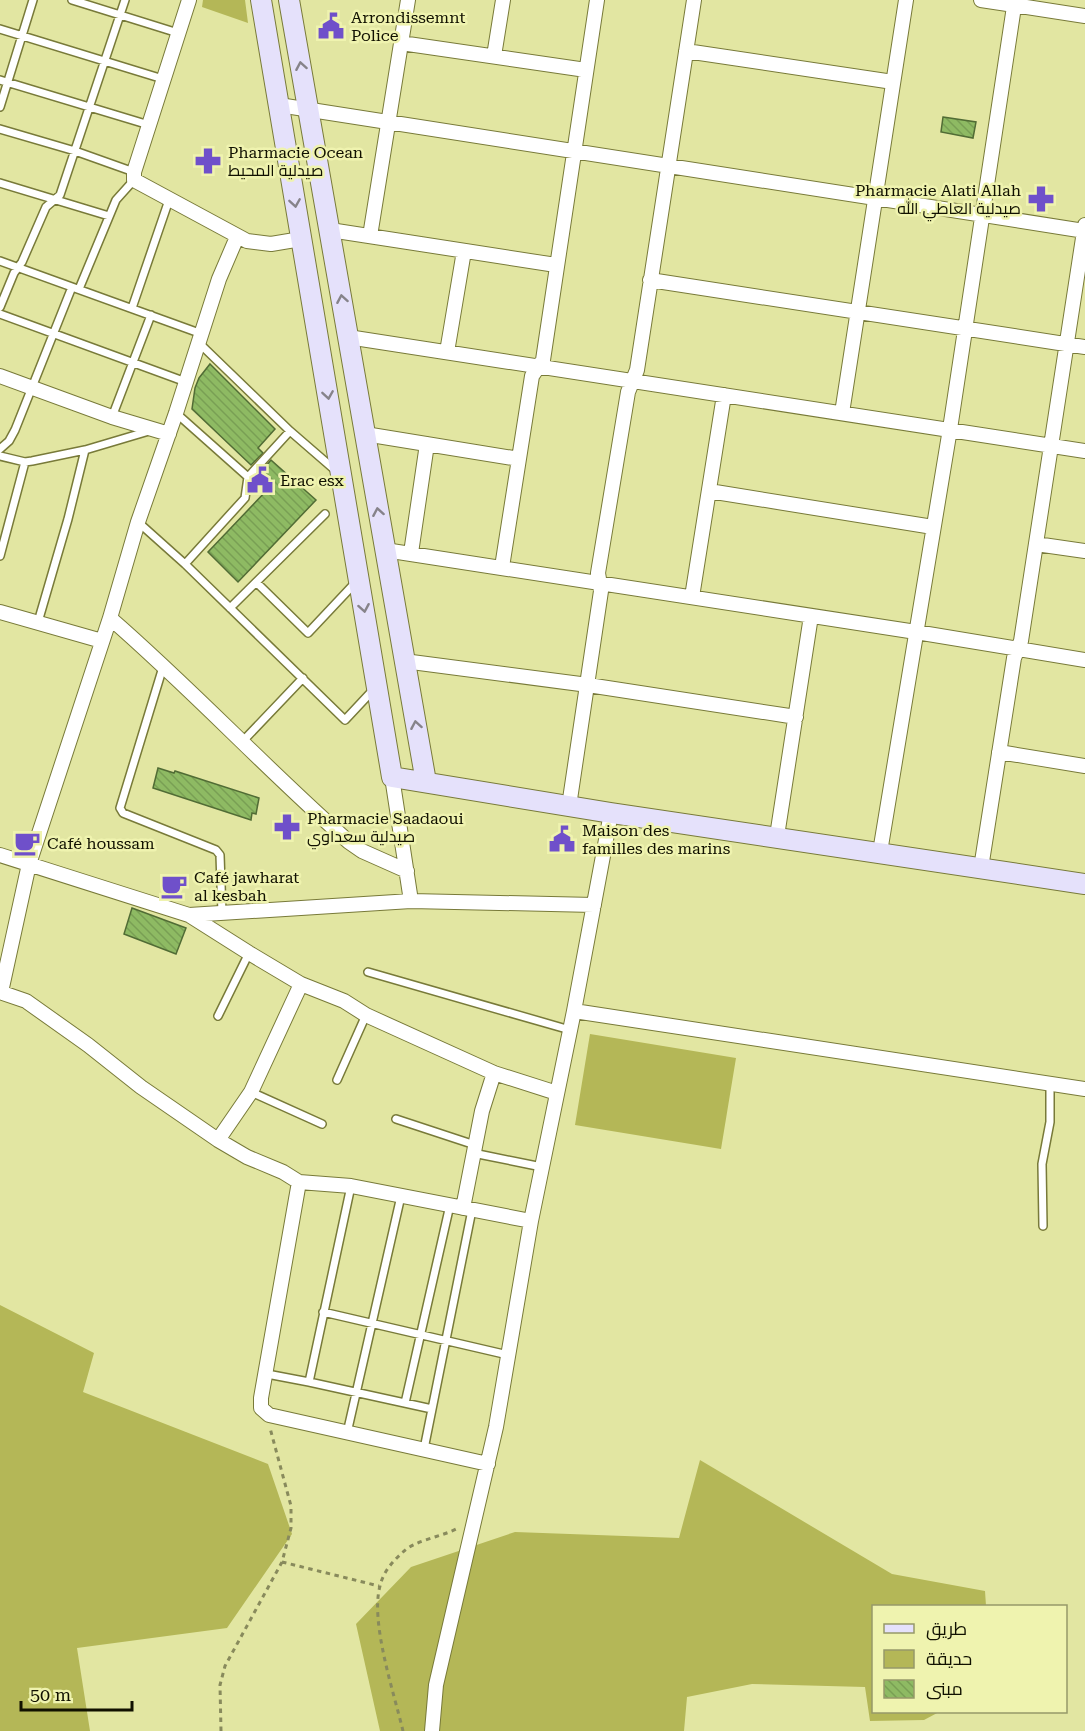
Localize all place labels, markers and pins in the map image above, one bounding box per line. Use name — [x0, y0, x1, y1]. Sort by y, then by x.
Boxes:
place label: Arrondissemnt Police — [351, 8, 465, 45]
public building icon: Arrondissemnt Police — [316, 11, 346, 41]
place label: Pharmacie Ocean صيدلية المحيط — [228, 143, 363, 180]
pharmacy icon: Pharmacie Ocean صيدلية المحيط — [193, 146, 223, 176]
place label: Pharmacie Alati Allah صيدلية العاطي الله — [855, 181, 1021, 222]
pharmacy icon: Pharmacie Alati Allah صيدلية العاطي الله — [1026, 184, 1056, 214]
public building icon: Erac esx — [245, 465, 275, 495]
place label: Erac esx — [280, 471, 344, 490]
place label: Pharmacie Saadaoui صيدلية سعداوي — [307, 809, 464, 850]
pharmacy icon: Pharmacie Saadaoui صيدلية سعداوي — [272, 812, 302, 842]
place label: Maison des familles des marins — [582, 821, 731, 858]
public building icon: Maison des familles des marins — [547, 824, 577, 854]
cafe icon: Café houssam — [12, 828, 42, 858]
place label: Café houssam — [47, 834, 155, 853]
place label: Café jawharat al kesbah — [194, 868, 299, 905]
cafe icon: Café jawharat al kesbah — [159, 871, 189, 901]

